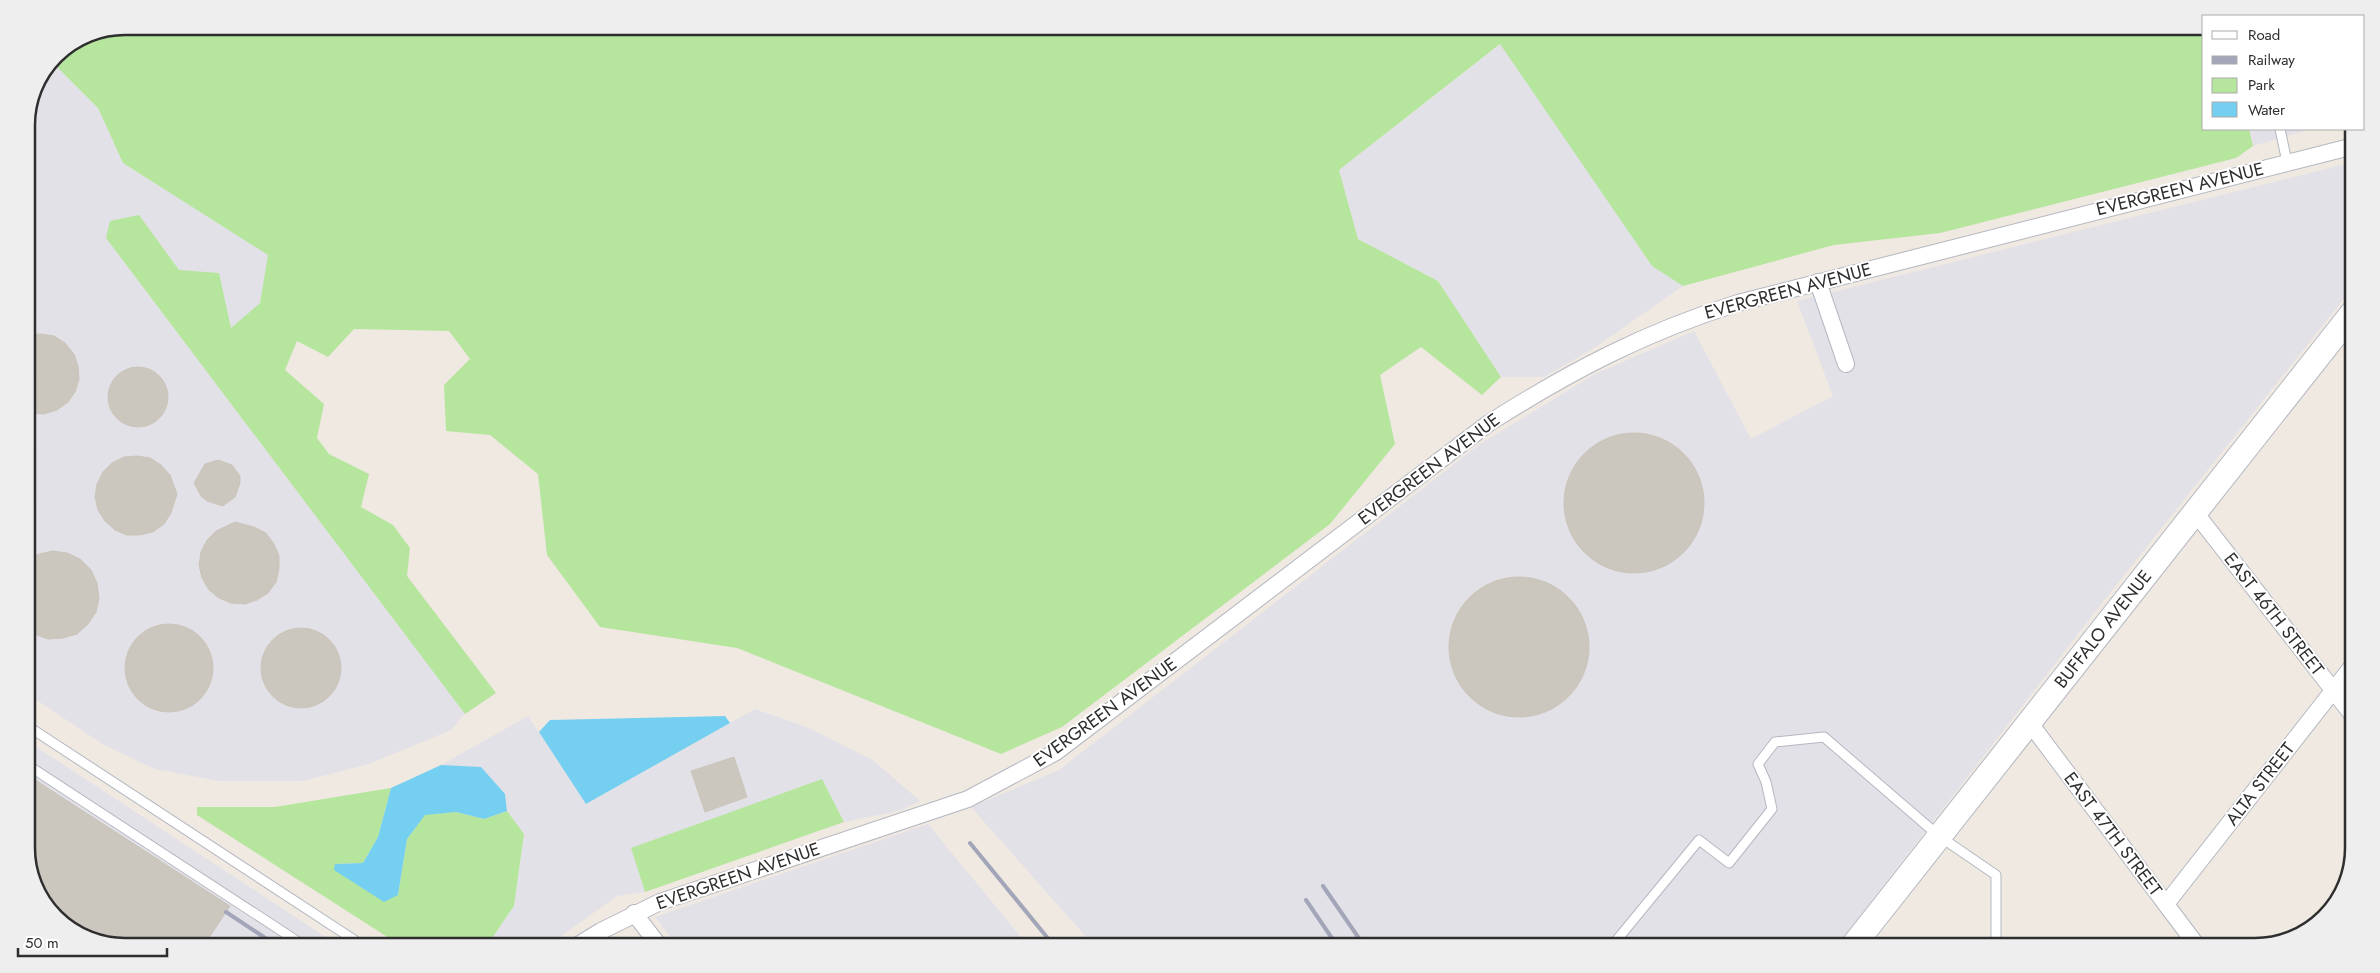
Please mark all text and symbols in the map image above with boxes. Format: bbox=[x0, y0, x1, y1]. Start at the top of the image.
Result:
legend bbox=[2202, 15, 2365, 130]
text: Road bbox=[2248, 24, 2280, 46]
text: Railway bbox=[2248, 49, 2295, 71]
text: Park bbox=[2248, 74, 2275, 96]
text: Water bbox=[2248, 99, 2286, 121]
street label: EVERGREEN AVENUE bbox=[2093, 156, 2267, 222]
street label: EVERGREEN AVENUE bbox=[1702, 256, 1874, 326]
street label: EVERGREEN AVENUE bbox=[1353, 407, 1505, 531]
street label: EAST 46TH STREET bbox=[2218, 547, 2331, 681]
street label: BUFFALO AVENUE bbox=[2048, 564, 2158, 694]
street label: EVERGREEN AVENUE bbox=[1028, 651, 1182, 773]
street label: ALTA STREET bbox=[2219, 736, 2301, 831]
street label: EAST 47TH STREET bbox=[2058, 767, 2169, 902]
street label: EVERGREEN AVENUE bbox=[652, 836, 824, 916]
scale bar bbox=[18, 926, 166, 958]
text: 50 m bbox=[25, 932, 59, 954]

